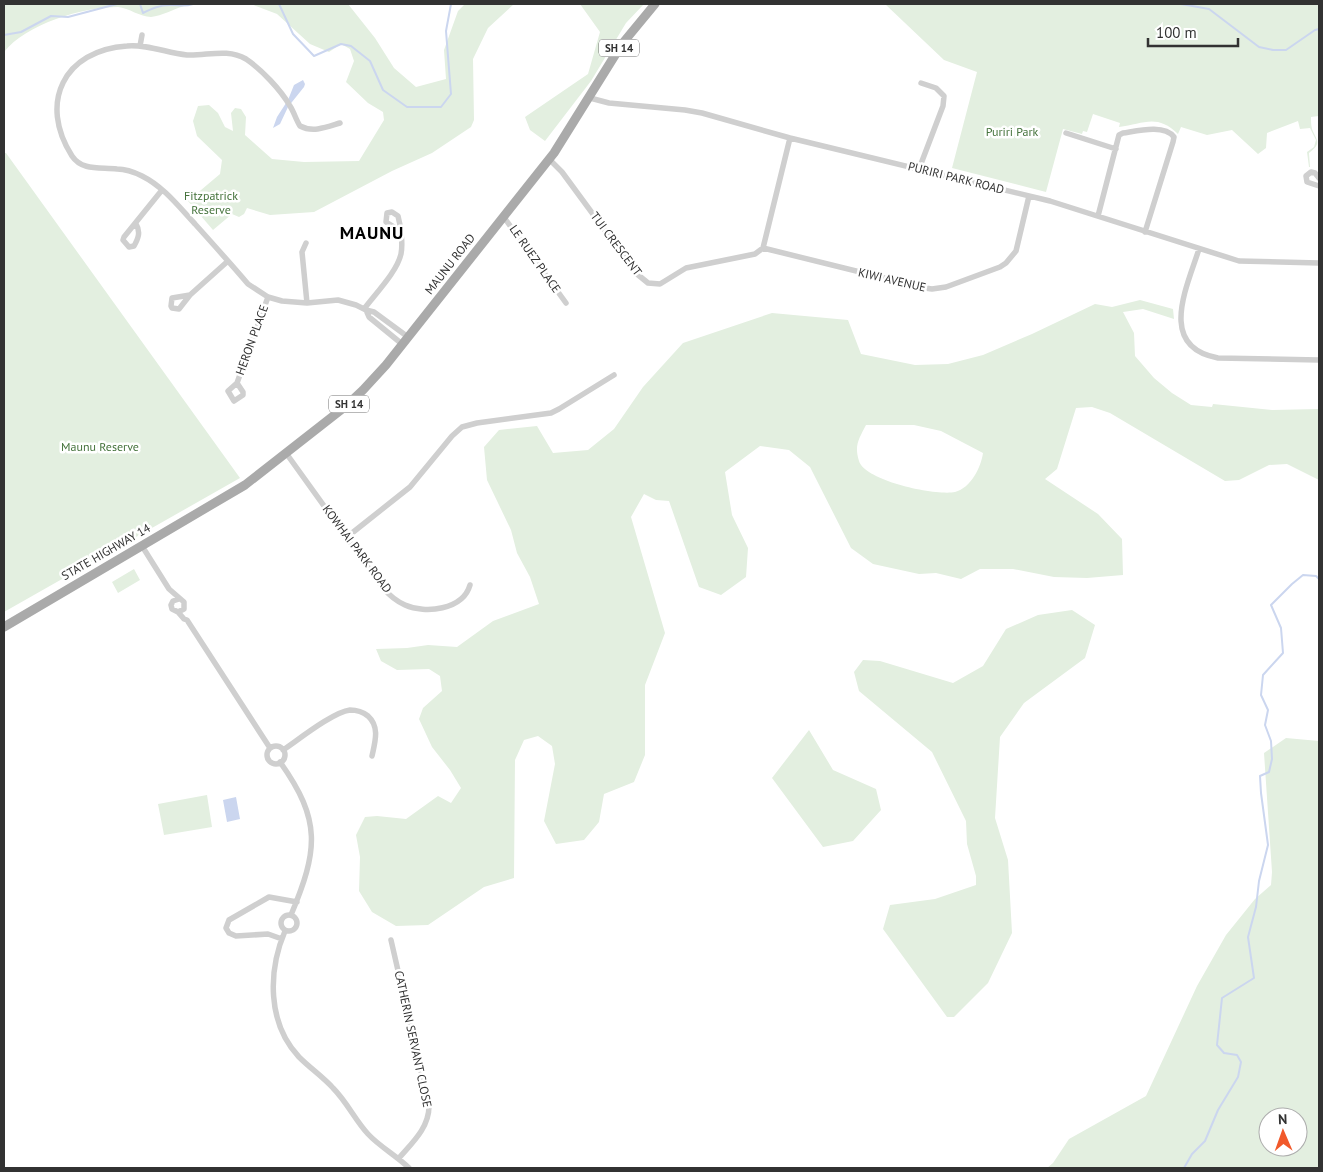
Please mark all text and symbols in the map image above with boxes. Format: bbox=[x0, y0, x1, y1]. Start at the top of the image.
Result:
scale bar bbox=[1148, 15, 1238, 47]
text: 100 m bbox=[1156, 23, 1197, 42]
road number: SH 14 bbox=[599, 40, 639, 56]
park label: Puriri Park bbox=[986, 124, 1039, 139]
street label: PURIRI PARK ROAD bbox=[906, 158, 1006, 197]
park label: Fitzpatrick Reserve bbox=[184, 188, 238, 217]
street label: TUI CRESCENT bbox=[588, 209, 645, 279]
district label: MAUNU bbox=[340, 221, 404, 244]
street label: LE RUEZ PLACE bbox=[506, 222, 564, 296]
street label: MAUNU ROAD bbox=[421, 230, 478, 297]
street label: KIWI AVENUE bbox=[857, 264, 927, 295]
street label: HERON PLACE bbox=[232, 303, 271, 377]
road number: SH 14 bbox=[329, 396, 369, 412]
park label: Maunu Reserve bbox=[61, 439, 139, 454]
street label: KOWHAI PARK ROAD bbox=[319, 502, 395, 596]
street label: STATE HIGHWAY 14 bbox=[59, 520, 153, 583]
street label: CATHERIN SERVANT CLOSE bbox=[392, 969, 435, 1109]
north arrow bbox=[1258, 1107, 1308, 1157]
text: N bbox=[1278, 1110, 1287, 1128]

